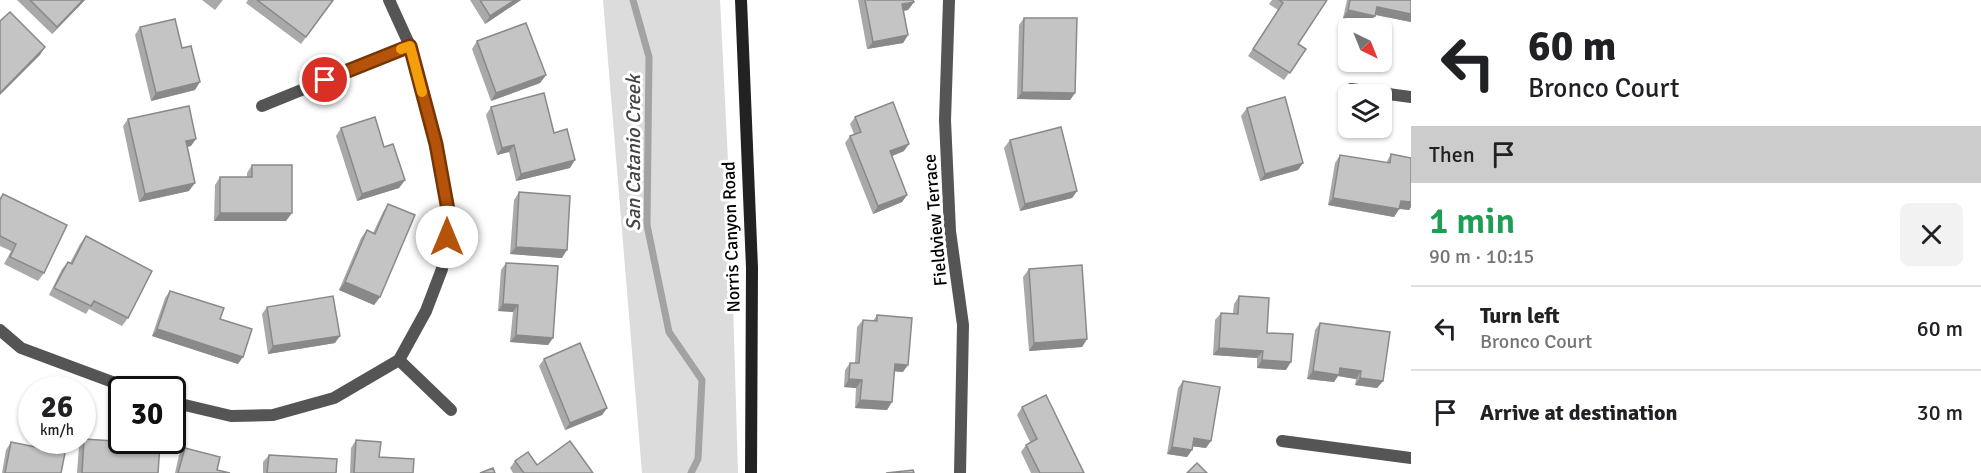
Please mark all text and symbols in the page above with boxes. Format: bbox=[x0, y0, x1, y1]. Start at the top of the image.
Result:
north arrow bbox=[1338, 18, 1392, 72]
map controls bbox=[1338, 18, 1392, 138]
text: 60 m bbox=[1528, 21, 1617, 72]
icon: left bbox=[1429, 24, 1507, 102]
pin bbox=[299, 54, 350, 105]
icon: arrive bbox=[308, 63, 341, 96]
text: Bronco Court bbox=[1528, 72, 1680, 105]
water label: San Catanio Creek bbox=[621, 73, 646, 231]
button: layers bbox=[1338, 84, 1392, 138]
icon: arrive bbox=[1487, 138, 1520, 171]
text: Then bbox=[1429, 141, 1475, 168]
street label: Fieldview Terrace bbox=[918, 153, 952, 287]
street label: Norris Canyon Road bbox=[717, 161, 745, 313]
text: 1 min bbox=[1429, 199, 1515, 244]
button: close bbox=[1900, 203, 1963, 266]
position arrow bbox=[415, 205, 479, 269]
text: 90 m · 10:15 bbox=[1429, 244, 1534, 269]
text: Turn left bbox=[1480, 302, 1560, 329]
icon: left bbox=[1429, 312, 1462, 345]
text: 60 m bbox=[1917, 315, 1963, 342]
text: Bronco Court bbox=[1480, 329, 1592, 354]
speed limit sign: 30 bbox=[108, 376, 186, 454]
text: 26 bbox=[41, 389, 73, 426]
icon: arrive bbox=[1429, 396, 1462, 429]
text: Arrive at destination bbox=[1480, 399, 1677, 426]
text: 30 m bbox=[1917, 399, 1963, 426]
text: km/h bbox=[40, 421, 74, 439]

